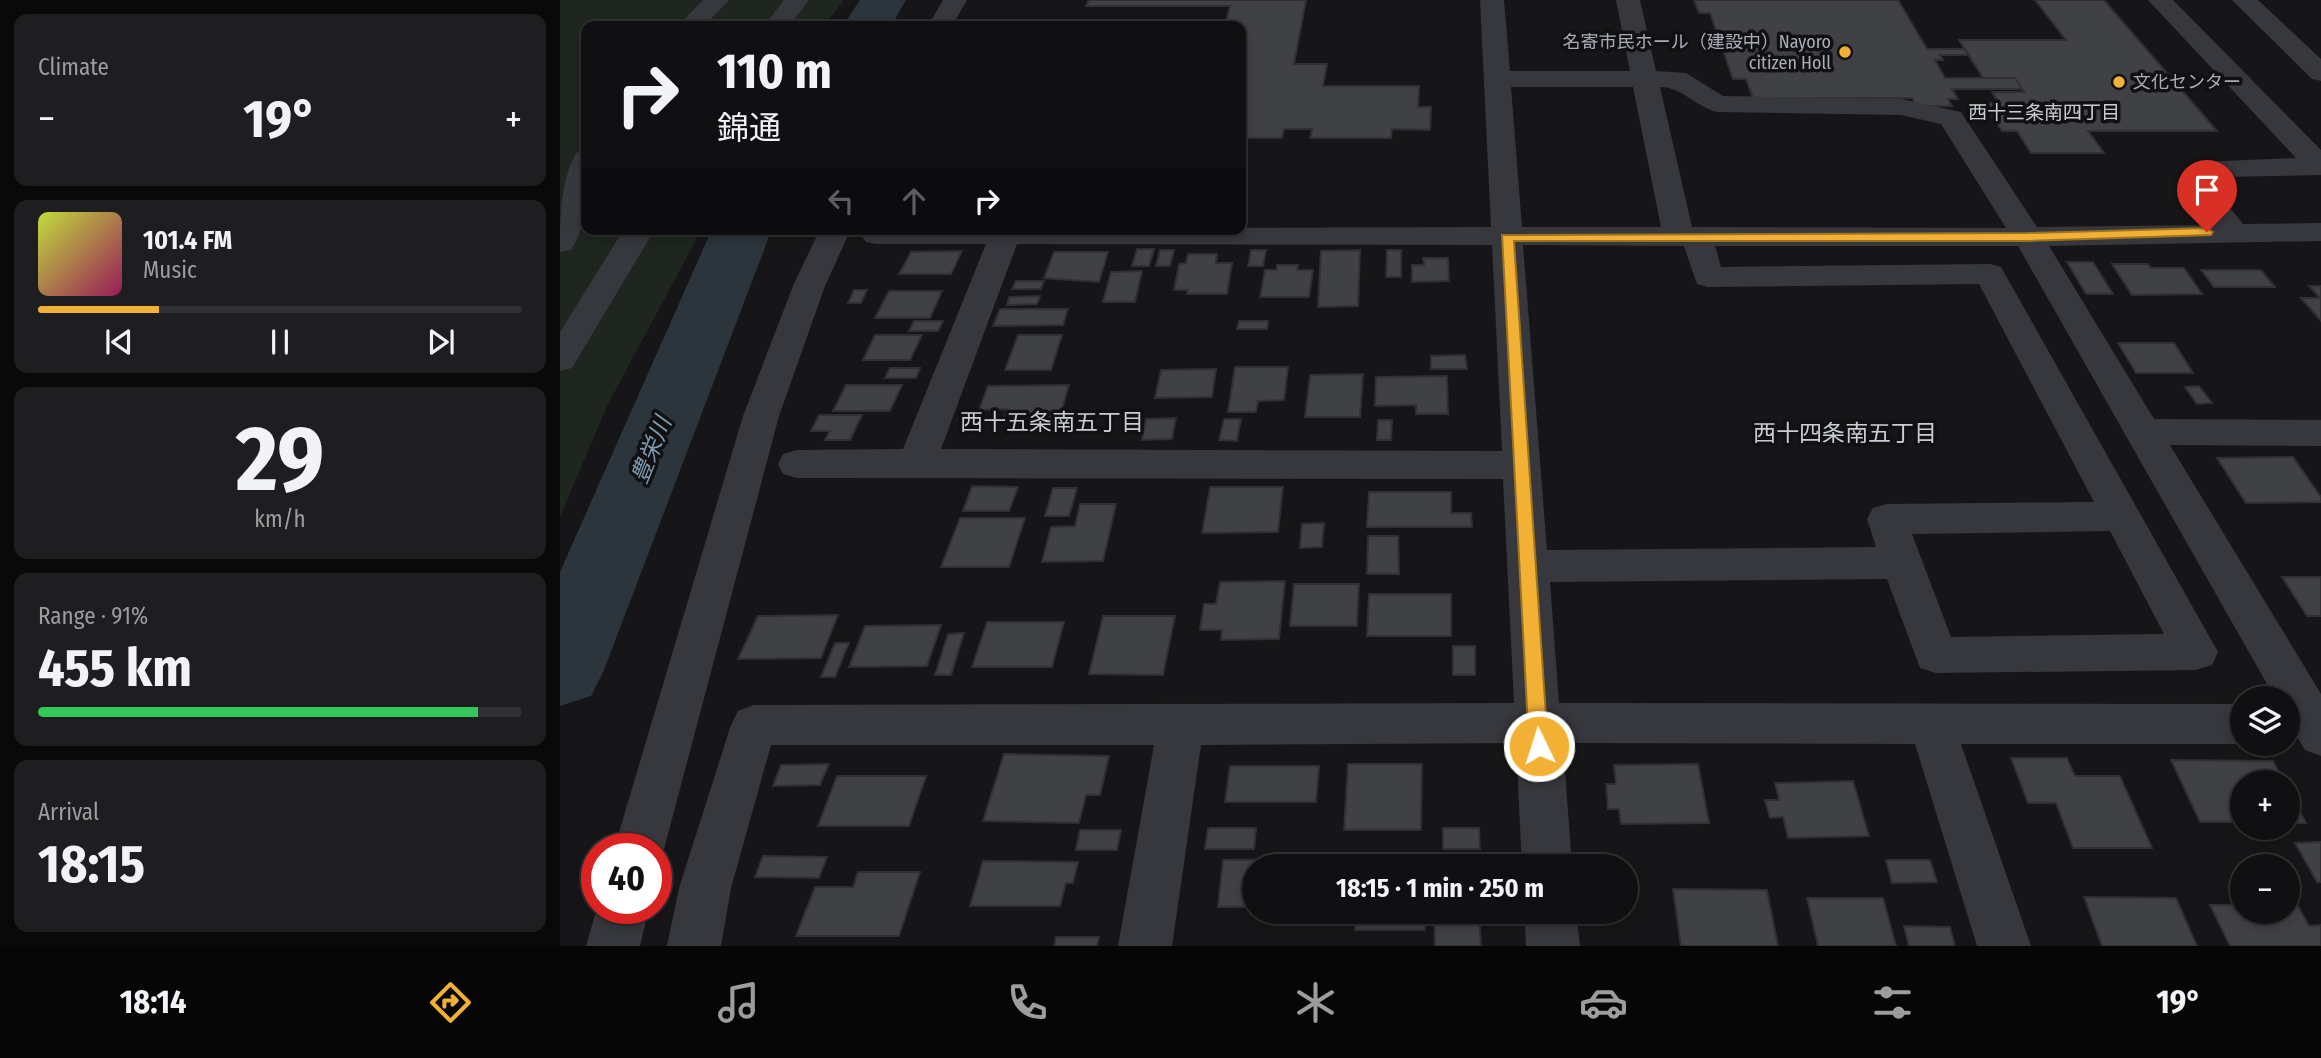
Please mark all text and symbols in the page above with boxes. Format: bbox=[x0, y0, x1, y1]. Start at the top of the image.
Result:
place label: 名寄市民ホール（建設中）Nayoro citizen Holl bbox=[1563, 31, 1831, 74]
text: 110 m bbox=[717, 42, 832, 101]
marker: 名寄市民ホール（建設中）Nayoro citizen Holl bbox=[1837, 44, 1853, 60]
icon: right bbox=[602, 49, 693, 140]
text: Climate bbox=[38, 53, 109, 81]
place label: 文化センター bbox=[2133, 71, 2241, 93]
marker: 文化センター bbox=[2111, 74, 2127, 90]
text: 19° bbox=[243, 88, 317, 151]
text: − bbox=[38, 96, 55, 142]
text: + bbox=[505, 96, 522, 142]
district label: 西十三条南四丁目 bbox=[1968, 101, 2120, 124]
text: 錦通 bbox=[717, 109, 781, 147]
pin bbox=[2177, 160, 2237, 232]
icon: arrive bbox=[2188, 171, 2226, 209]
icon: left bbox=[822, 182, 860, 220]
icon: ahead bbox=[895, 182, 933, 220]
icon: right bbox=[968, 182, 1006, 220]
text: 101.4 FM bbox=[143, 225, 232, 256]
text: Music bbox=[143, 256, 197, 284]
icon: previous bbox=[100, 323, 138, 361]
icon: pause bbox=[261, 323, 299, 361]
icon: next bbox=[422, 323, 460, 361]
text: 29 bbox=[236, 405, 324, 514]
district label: 西十五条南五丁目 bbox=[960, 408, 1144, 436]
water label: 豊栄川 bbox=[625, 410, 678, 487]
district label: 西十四条南五丁目 bbox=[1753, 419, 1937, 447]
text: km/h bbox=[254, 505, 306, 533]
text: Range · 91% bbox=[38, 602, 148, 630]
text: 455 km bbox=[38, 637, 192, 700]
map controls bbox=[2230, 686, 2300, 924]
button: layers bbox=[2230, 686, 2300, 756]
position arrow bbox=[1502, 709, 1576, 783]
button: + bbox=[2230, 770, 2300, 840]
text: Arrival bbox=[38, 798, 99, 826]
text: 18:15 bbox=[38, 833, 145, 896]
speed limit sign: 40 bbox=[581, 833, 672, 924]
button: − bbox=[2230, 854, 2300, 924]
text: 18:15 · 1 min · 250 m bbox=[1336, 873, 1544, 904]
icon: directions bbox=[426, 978, 475, 1027]
icon: music bbox=[714, 978, 763, 1027]
icon: phone bbox=[1003, 978, 1052, 1027]
icon: climate bbox=[1291, 978, 1340, 1027]
icon: car bbox=[1579, 978, 1628, 1027]
icon: filters bbox=[1868, 978, 1917, 1027]
text: 18:14 bbox=[120, 983, 186, 1021]
text: 19° bbox=[2156, 983, 2201, 1021]

